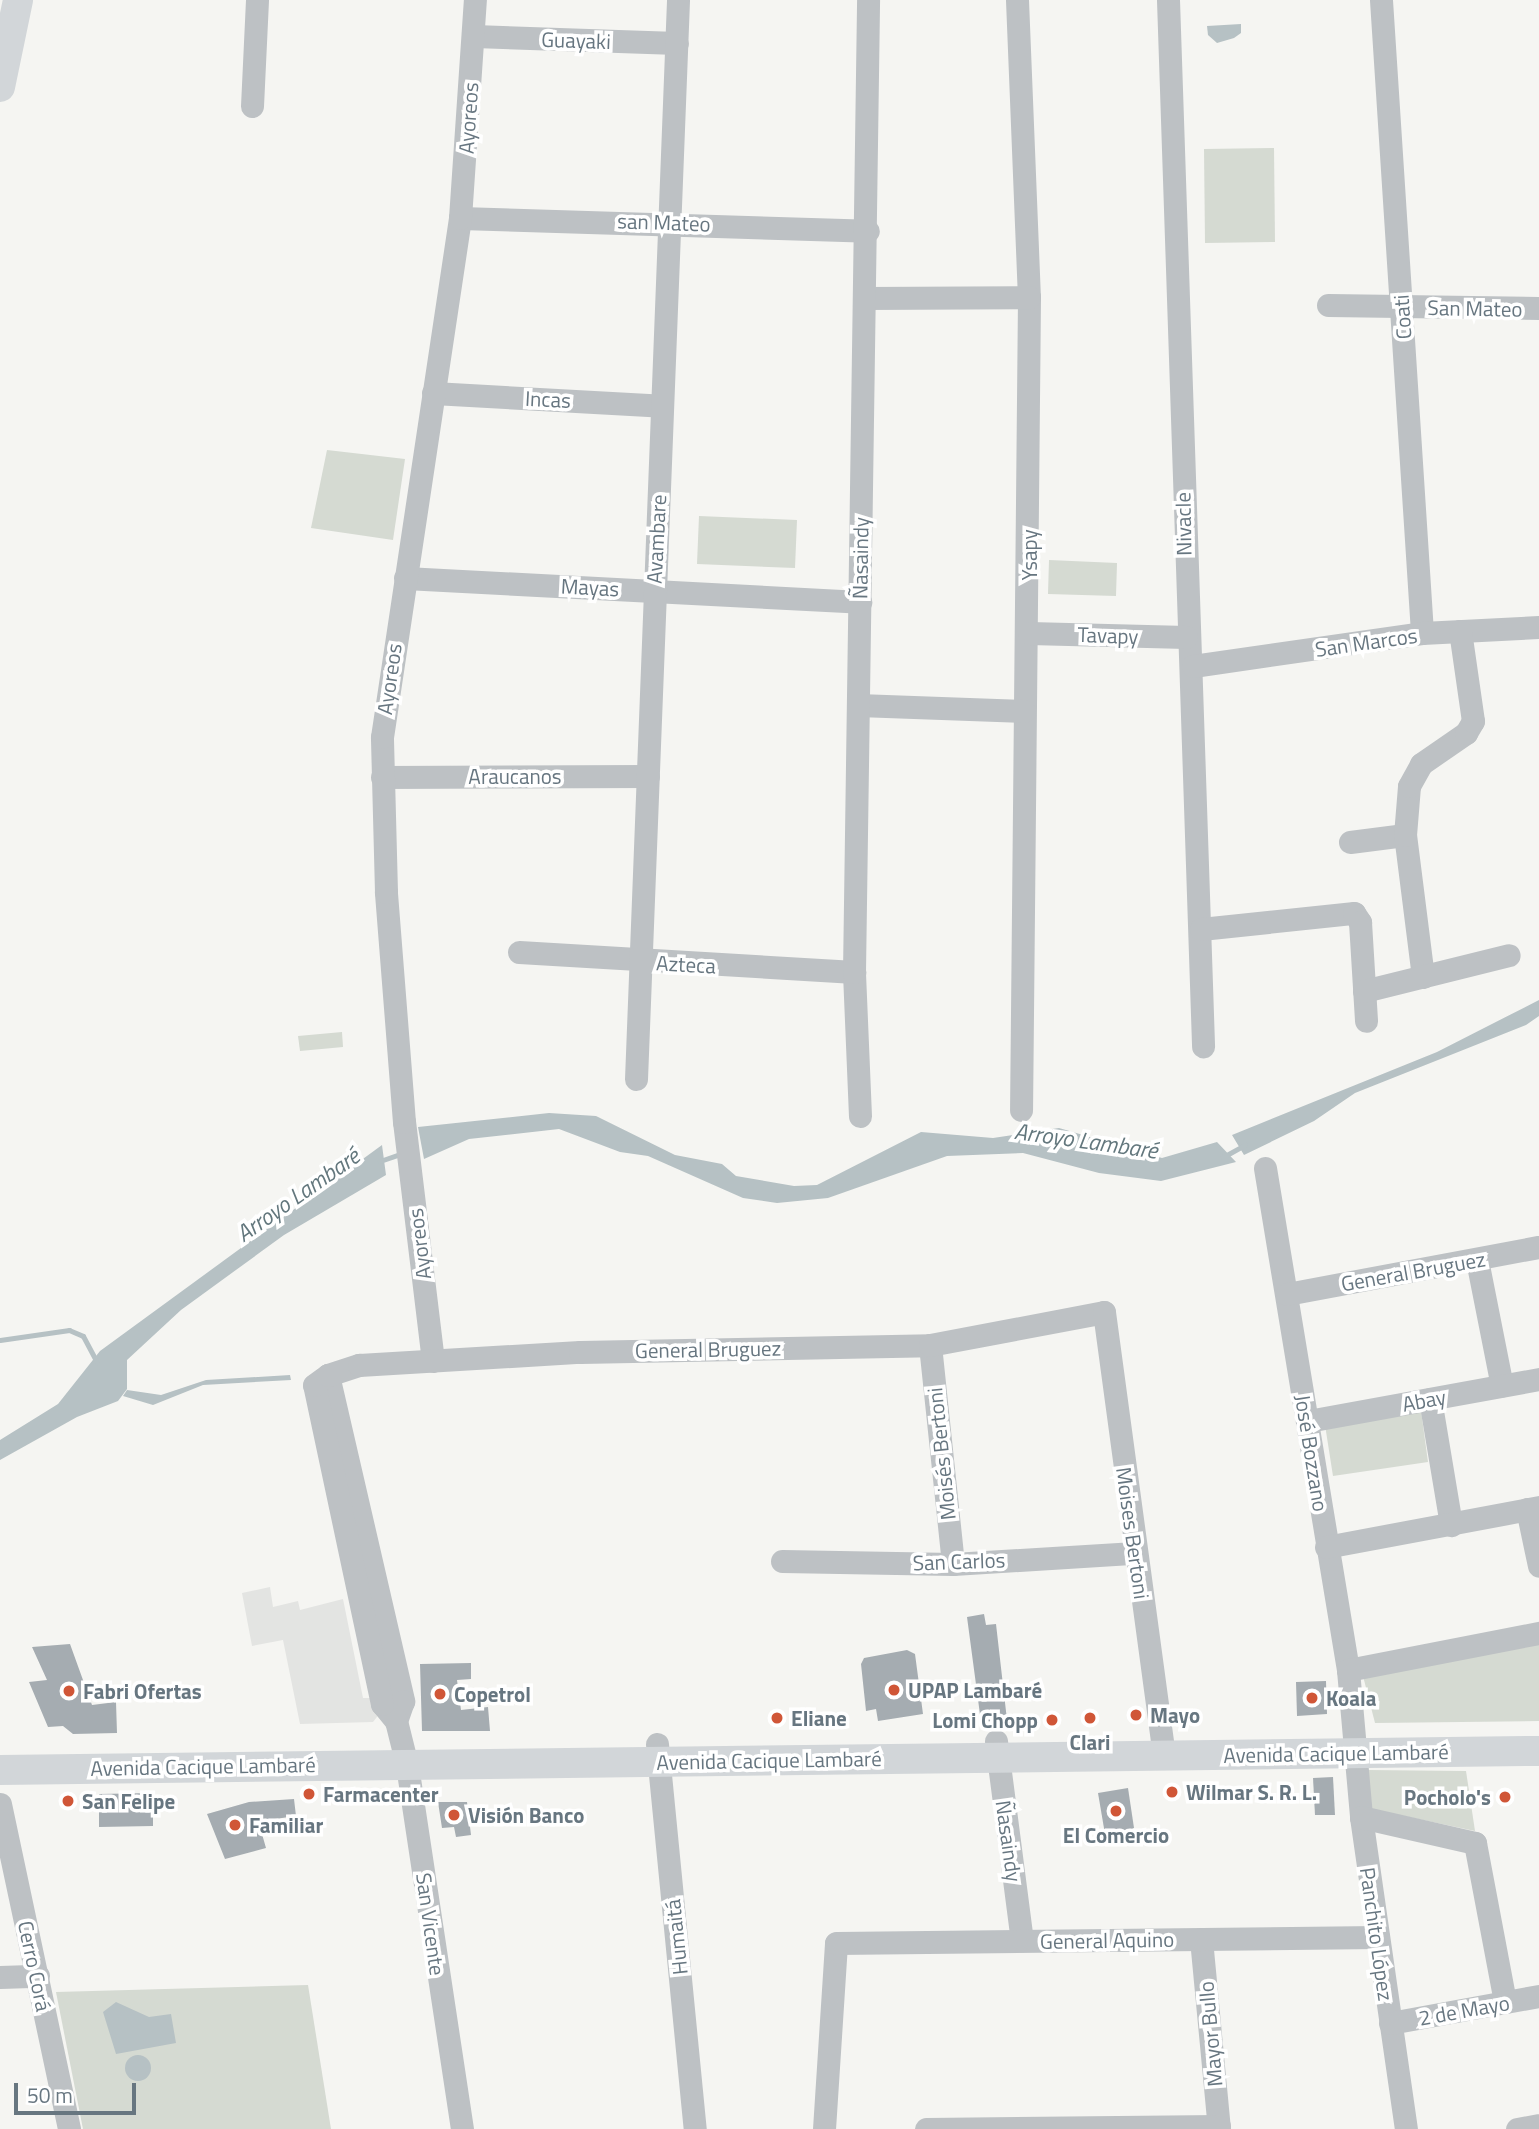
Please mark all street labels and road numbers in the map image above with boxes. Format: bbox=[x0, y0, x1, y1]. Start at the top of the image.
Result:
street label: Guayaki bbox=[541, 26, 611, 54]
street label: Ayoreos bbox=[453, 81, 483, 155]
street label: san Mateo bbox=[617, 208, 711, 236]
street label: Coati bbox=[1388, 294, 1416, 340]
street label: San Mateo bbox=[1427, 295, 1523, 321]
street label: Incas bbox=[524, 385, 572, 413]
street label: Nivacle bbox=[1170, 492, 1196, 556]
street label: Avambare bbox=[641, 494, 671, 584]
street label: Ñasaindy bbox=[847, 517, 873, 599]
street label: Ysapy bbox=[1016, 529, 1042, 581]
street label: Mayas bbox=[560, 573, 620, 601]
street label: Tavapy bbox=[1077, 621, 1139, 649]
street label: San Marcos bbox=[1313, 622, 1419, 662]
street label: Ayoreos bbox=[372, 642, 406, 716]
street label: Araucanos bbox=[468, 763, 562, 789]
street label: Azteca bbox=[656, 950, 716, 978]
street label: Ayoreos bbox=[402, 1207, 436, 1281]
street label: General Bruguez bbox=[1339, 1246, 1487, 1296]
street label: General Bruguez bbox=[635, 1335, 781, 1363]
street label: Abay bbox=[1400, 1384, 1448, 1416]
street label: Moisés Bertoni bbox=[922, 1386, 960, 1522]
street label: José Bozzano bbox=[1290, 1393, 1334, 1513]
street label: Moises Bertoni bbox=[1111, 1465, 1155, 1601]
street label: San Carlos bbox=[912, 1547, 1006, 1575]
street label: Avenida Cacique Lambaré bbox=[1223, 1738, 1449, 1768]
street label: Avenida Cacique Lambaré bbox=[656, 1745, 882, 1775]
street label: Avenida Cacique Lambaré bbox=[90, 1751, 316, 1781]
street label: Ñasaindy bbox=[991, 1799, 1027, 1883]
street label: Panchito López bbox=[1355, 1866, 1399, 2002]
street label: San Vicente bbox=[411, 1871, 451, 1977]
street label: Humaitá bbox=[660, 1898, 692, 1976]
street label: Cerro Corá bbox=[13, 1918, 57, 2014]
street label: General Aquino bbox=[1040, 1926, 1174, 1954]
street label: Mayor Bullo bbox=[1193, 1980, 1227, 2088]
street label: 2 de Mayo bbox=[1417, 1990, 1511, 2030]

